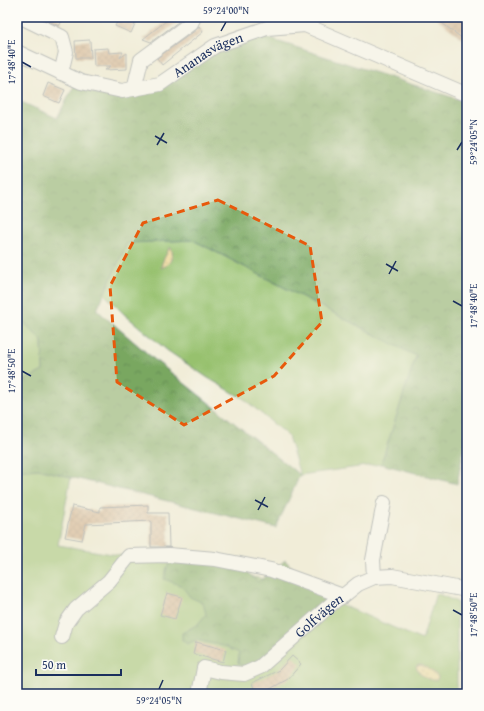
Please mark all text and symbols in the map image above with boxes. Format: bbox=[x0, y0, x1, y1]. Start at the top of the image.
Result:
text: 59°24'00"N bbox=[203, 3, 249, 18]
street label: Ananasvägen bbox=[169, 27, 246, 82]
text: 17°48'40"E bbox=[4, 40, 19, 84]
text: 59°24'05"N bbox=[466, 119, 481, 165]
text: 17°48'40"E bbox=[466, 284, 481, 328]
text: 17°48'50"E bbox=[4, 349, 19, 393]
street label: Golfvägen bbox=[290, 588, 347, 642]
text: 17°48'50"E bbox=[466, 593, 481, 637]
scale bar bbox=[36, 651, 121, 677]
text: 50 m bbox=[42, 656, 66, 673]
text: 59°24'05"N bbox=[136, 693, 182, 708]

